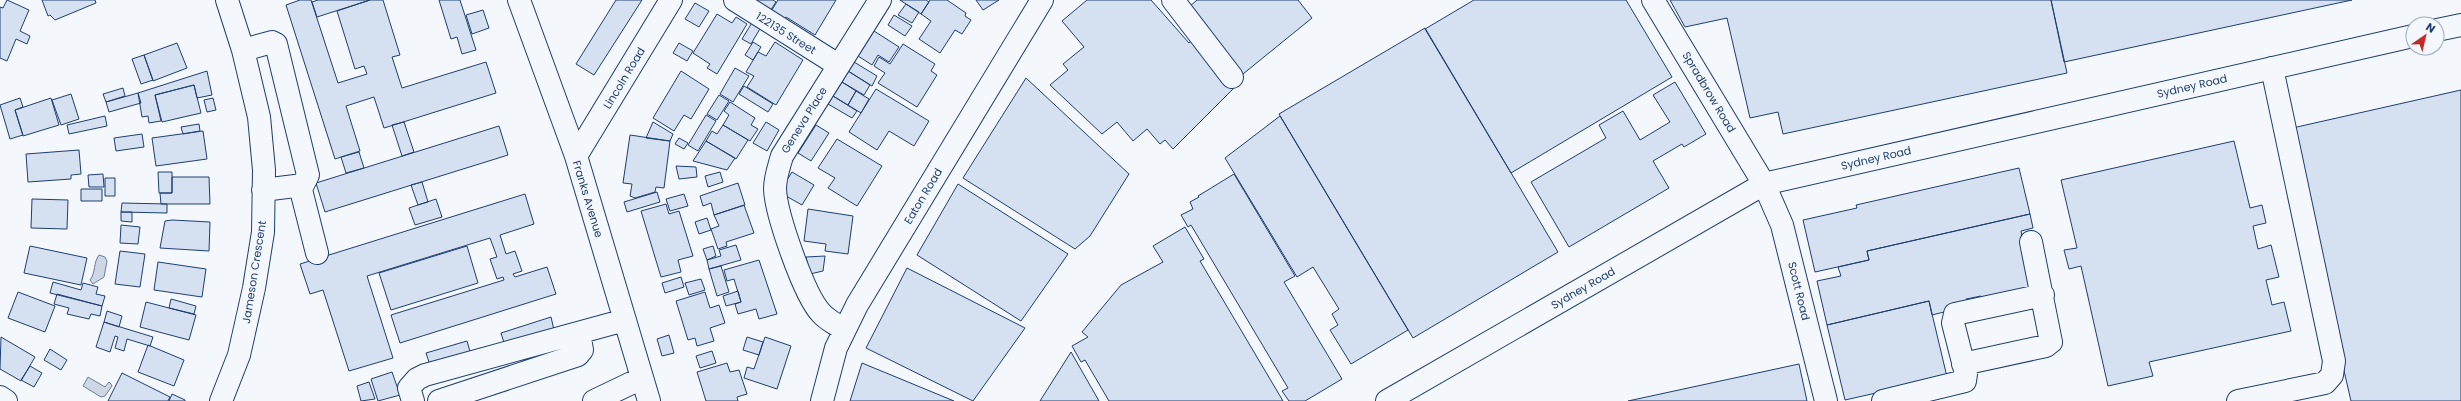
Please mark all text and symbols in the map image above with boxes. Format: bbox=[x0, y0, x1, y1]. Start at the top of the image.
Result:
street label: 122135 Street bbox=[753, 8, 819, 58]
north arrow bbox=[2405, 16, 2445, 56]
text: N bbox=[2423, 19, 2438, 37]
street label: Lincoln Road bbox=[599, 44, 649, 112]
street label: Spradbrow Road bbox=[1678, 48, 1740, 136]
street label: Sydney Road bbox=[2155, 70, 2229, 102]
street label: Geneva Place bbox=[777, 83, 831, 156]
street label: Sydney Road bbox=[1839, 142, 1913, 174]
street label: Franks Avenue bbox=[569, 159, 607, 240]
street label: Eaton Road bbox=[900, 165, 946, 227]
street label: Jameson Crescent bbox=[238, 219, 270, 325]
street label: Scott Road bbox=[1784, 260, 1814, 322]
street label: Sydney Road bbox=[1548, 263, 1618, 313]

